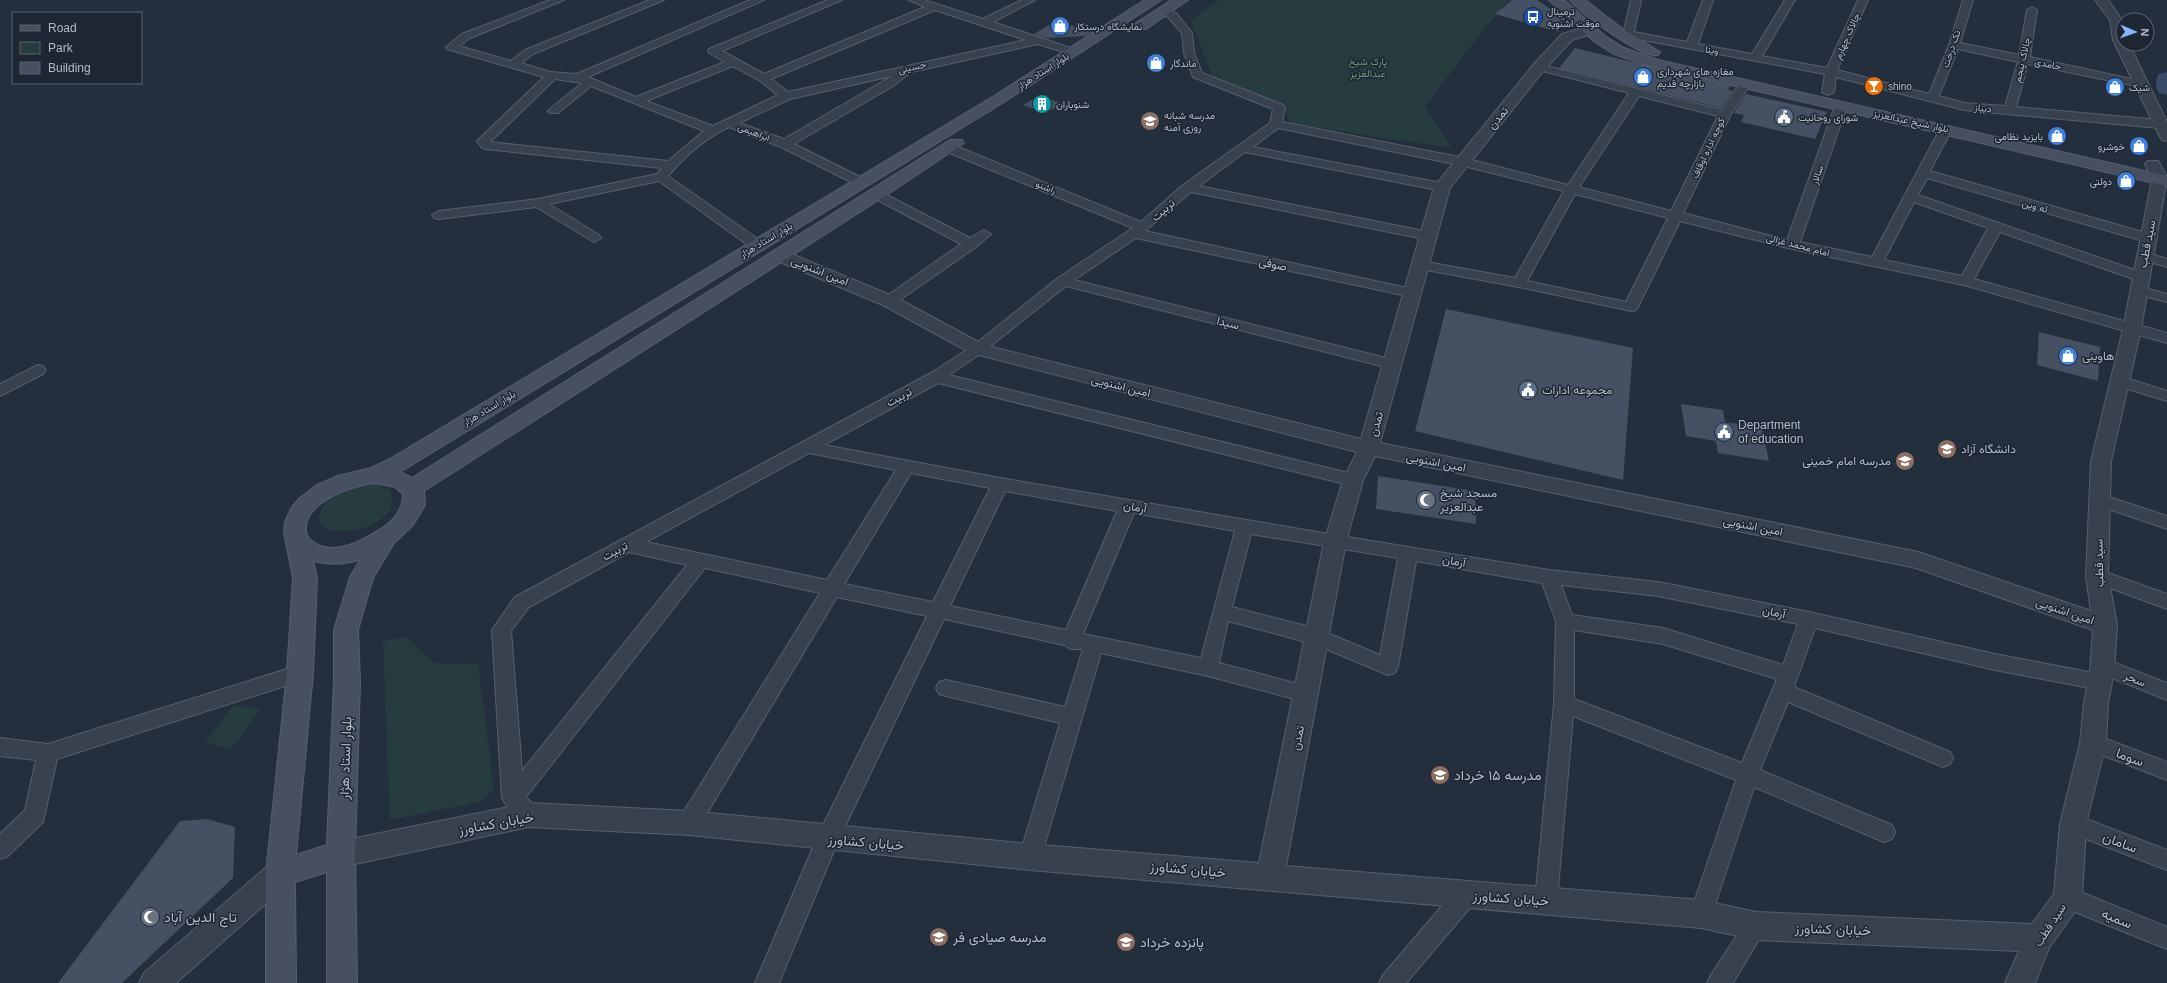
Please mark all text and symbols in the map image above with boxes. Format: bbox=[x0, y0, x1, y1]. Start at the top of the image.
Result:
bus stop icon: ترمینال موقت اشنویه bbox=[1522, 6, 1544, 28]
place label: ترمینال موقت اشنویه bbox=[1547, 6, 1600, 30]
street label: چالاک چهارم bbox=[1832, 11, 1864, 62]
legend bbox=[12, 12, 142, 84]
north arrow bbox=[2115, 12, 2155, 52]
shop icon: نمایشگاه درستکار bbox=[1049, 15, 1071, 37]
text: Road bbox=[48, 21, 77, 35]
place label: نمایشگاه درستکار bbox=[1073, 21, 1142, 33]
text: N bbox=[2139, 28, 2151, 37]
street label: تک درخت bbox=[1939, 29, 1963, 70]
street label: چالاک پنجم bbox=[2011, 36, 2035, 84]
text: Park bbox=[48, 41, 74, 55]
street label: وینا bbox=[1704, 44, 1720, 57]
street label: بلوار استاد هژار bbox=[1014, 50, 1072, 93]
shop icon: ماندگار bbox=[1145, 52, 1167, 74]
park label: پارک شیخ عبدالعزیز bbox=[1349, 56, 1387, 80]
street label: حامدی bbox=[2033, 56, 2063, 73]
place label: ماندگار bbox=[1169, 58, 1196, 70]
street label: حسینی bbox=[897, 59, 928, 76]
text: Building bbox=[48, 61, 91, 75]
shop icon: مغازه های شهرداری بازارچه قدیم bbox=[1632, 66, 1654, 88]
place label: مغازه های شهرداری بازارچه قدیم bbox=[1657, 66, 1734, 91]
bar icon: shino bbox=[1863, 75, 1885, 97]
shop icon: شیک bbox=[2104, 76, 2126, 98]
place label: shino bbox=[1888, 81, 1912, 92]
place label: شیک bbox=[2129, 82, 2150, 94]
building icon: شنوباران bbox=[1031, 93, 1053, 115]
place label: شنوباران bbox=[1056, 99, 1089, 111]
street label: دیباز bbox=[1973, 102, 1992, 115]
street label: تمدن bbox=[1485, 104, 1512, 132]
public building icon: شورای روحانیت bbox=[1773, 106, 1795, 128]
street label: بلوار شیخ عبدالعزیز bbox=[1871, 107, 1950, 135]
school or university icon: مدرسه شبانه روزی آمنه bbox=[1139, 110, 1161, 132]
place label: مدرسه شبانه روزی آمنه bbox=[1164, 110, 1215, 134]
place label: شورای روحانیت bbox=[1798, 112, 1858, 124]
street label: کوچه اداره اوقاف bbox=[1689, 115, 1729, 181]
street label: ابراهیمی bbox=[736, 121, 772, 144]
shop icon: بایزید نظامی bbox=[2046, 125, 2068, 147]
place label: بایزید نظامی bbox=[1995, 131, 2043, 143]
shop icon: خوشرو bbox=[2128, 135, 2150, 157]
place label: خوشرو bbox=[2098, 141, 2125, 153]
street label: سالار bbox=[1808, 164, 1826, 187]
shop icon: دولتی bbox=[2115, 170, 2137, 192]
place label: دولتی bbox=[2090, 176, 2112, 188]
street label: راشنو bbox=[1034, 178, 1058, 197]
street label: تربیت bbox=[1148, 196, 1179, 225]
street label: ئه وین bbox=[2021, 197, 2049, 216]
street label: سید قطب bbox=[2136, 219, 2158, 269]
street label: بلوار استاد هژار bbox=[737, 220, 795, 261]
street label: امام محمد غزالی bbox=[1765, 232, 1831, 259]
street label: امین اشنویی bbox=[789, 253, 851, 290]
street label: صوفی bbox=[1257, 254, 1289, 275]
street label: سیدا bbox=[1215, 313, 1241, 333]
shop icon: هاوینی bbox=[2057, 345, 2079, 367]
place label: هاوینی bbox=[2082, 349, 2114, 364]
street label: امین اشنویی bbox=[1090, 372, 1152, 401]
public building icon: مجموعه ادارات bbox=[1517, 379, 1539, 401]
place label: مجموعه ادارات bbox=[1542, 383, 1612, 398]
street label: تربیت bbox=[884, 384, 915, 411]
street label: بلوار استاد هژار bbox=[460, 388, 518, 429]
street label: تمدن bbox=[1366, 410, 1386, 438]
place label: Department of education bbox=[1738, 418, 1803, 446]
public building icon: Department of education bbox=[1713, 421, 1735, 443]
school or university icon: دانشگاه آزاد bbox=[1936, 438, 1958, 460]
place label: دانشگاه آزاد bbox=[1961, 442, 2016, 457]
street label: امین اشنویی bbox=[1405, 449, 1467, 476]
school or university icon: مدرسه امام خمینی bbox=[1894, 450, 1916, 472]
place label: مدرسه امام خمینی bbox=[1802, 454, 1891, 469]
place label: مسجد شیخ عبدالعزیر bbox=[1439, 486, 1497, 515]
mosque icon: مسجد شیخ عبدالعزیر bbox=[1415, 489, 1437, 511]
street label: آرمان bbox=[1122, 498, 1149, 517]
street label: امین اشنویی bbox=[1722, 513, 1784, 540]
street label: تربیت bbox=[600, 538, 631, 565]
street label: سید قطب bbox=[2092, 539, 2106, 587]
street label: آرمان bbox=[1441, 552, 1468, 571]
street label: امین اشنویی bbox=[2034, 594, 2096, 628]
street label: آرمان bbox=[1761, 603, 1788, 622]
street label: سحر bbox=[2121, 668, 2148, 691]
street label: بلوار استاد هژار bbox=[336, 716, 355, 801]
street label: تمدن bbox=[1289, 724, 1307, 752]
street label: سوما bbox=[2114, 744, 2146, 770]
school or university icon: مدرسه ۱۵ خرداد bbox=[1429, 764, 1451, 786]
place label: مدرسه ۱۵ خرداد bbox=[1454, 767, 1541, 784]
street label: خیابان کشاورز bbox=[456, 808, 535, 839]
street label: سامان bbox=[2100, 828, 2139, 857]
street label: خیابان کشاورز bbox=[826, 831, 905, 854]
street label: خیابان کشاورز bbox=[1148, 858, 1227, 881]
street label: خیابان کشاورز bbox=[1471, 887, 1550, 910]
street label: سید قطب bbox=[2031, 901, 2069, 949]
street label: سمیه bbox=[2099, 905, 2135, 931]
mosque icon: تاج الدین آباد bbox=[139, 906, 161, 928]
place label: تاج الدین آباد bbox=[164, 909, 237, 928]
street label: خیابان کشاورز bbox=[1793, 920, 1872, 939]
school or university icon: مدرسه صیادی فر bbox=[928, 926, 950, 948]
place label: مدرسه صیادی فر bbox=[952, 929, 1047, 946]
school or university icon: پانزده خرداد bbox=[1115, 931, 1137, 953]
place label: پانزده خرداد bbox=[1140, 934, 1204, 952]

